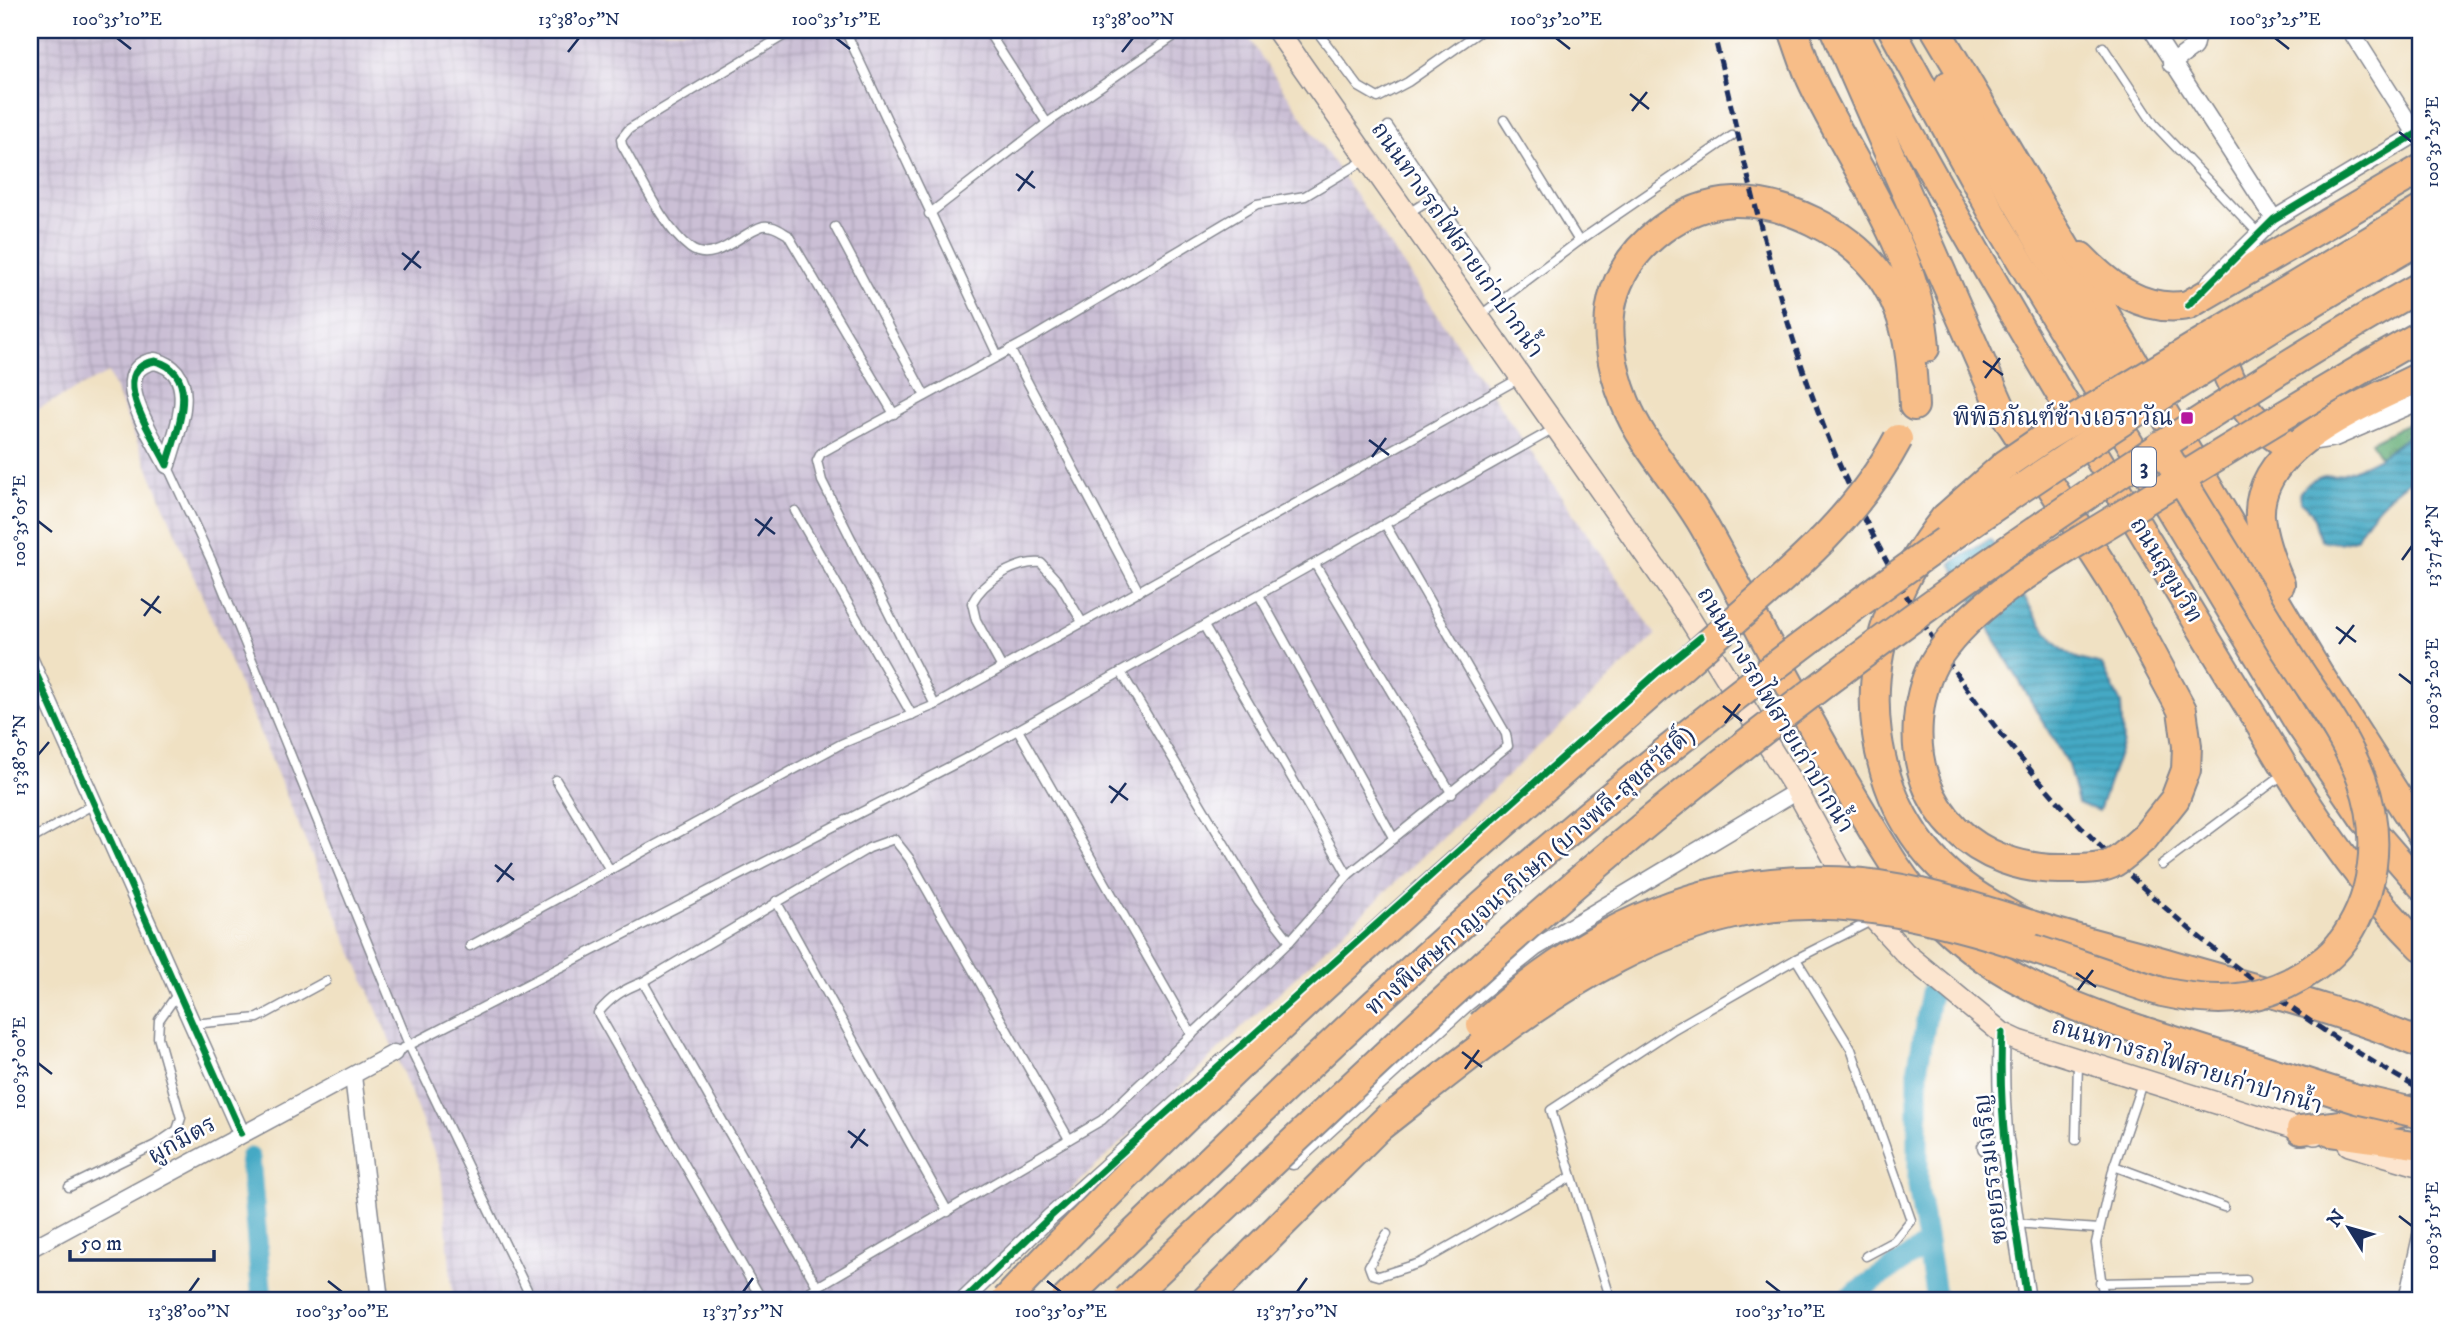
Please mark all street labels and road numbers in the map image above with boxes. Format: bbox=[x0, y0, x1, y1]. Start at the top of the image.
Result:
street label: ถนนทางรถไฟสายเก่าปากน้ำ bbox=[1364, 114, 1553, 364]
road number: 3 bbox=[2132, 447, 2156, 486]
street label: ถนนสุขุมวิท bbox=[2123, 512, 2209, 628]
street label: ถนนทางรถไฟสายเก่าปากน้ำ bbox=[1690, 579, 1864, 838]
street label: ทางพิเศษกาญจนาภิเษก (บางพลี-สุขสวัสดิ์) bbox=[1357, 717, 1701, 1022]
street label: ถนนทางรถไฟสายเก่าปากน้ำ bbox=[2048, 1007, 2327, 1122]
street label: ซอยธรรมเจริญ bbox=[1967, 1092, 2015, 1246]
street label: ผูกมิตร bbox=[143, 1109, 221, 1171]

